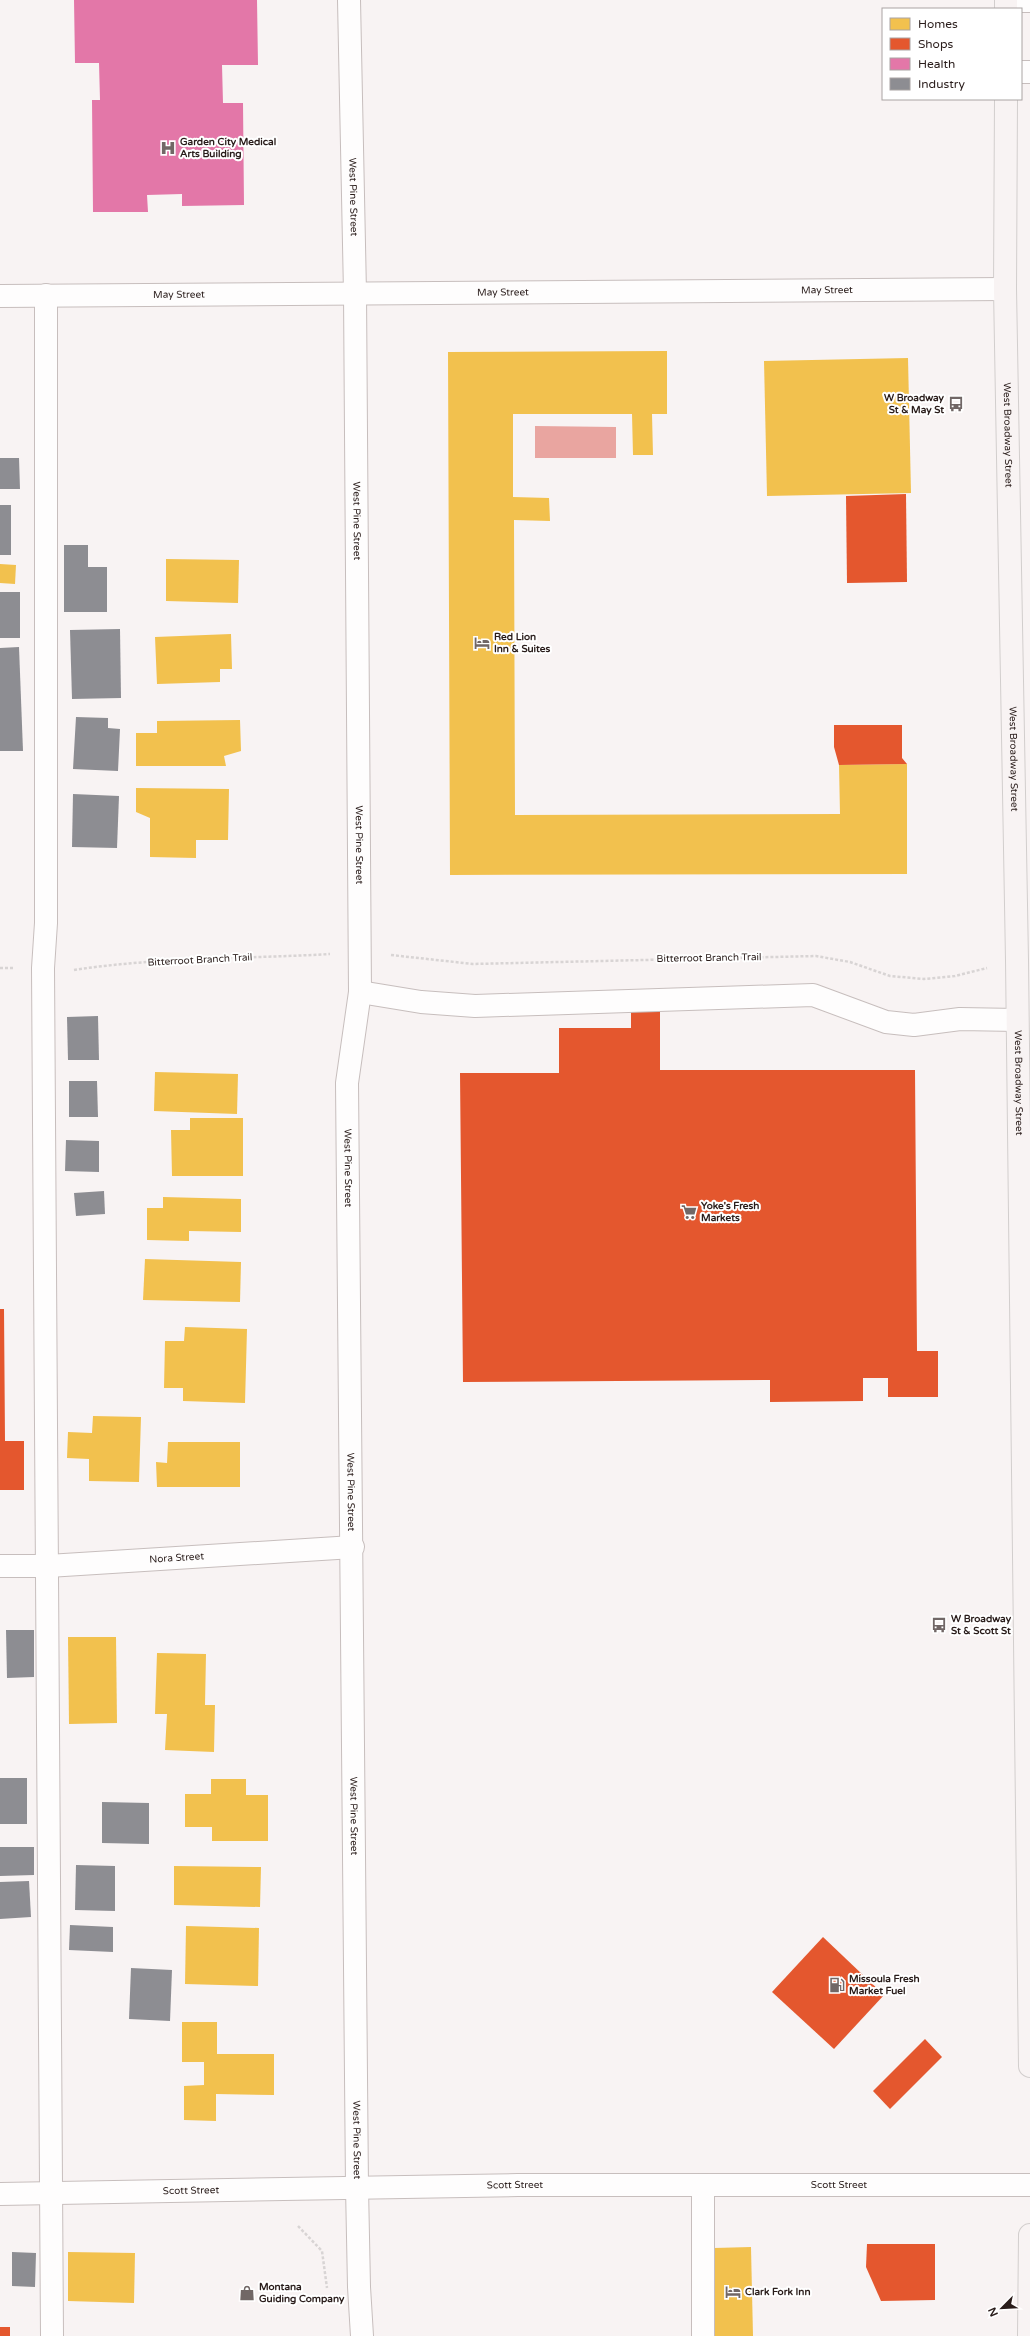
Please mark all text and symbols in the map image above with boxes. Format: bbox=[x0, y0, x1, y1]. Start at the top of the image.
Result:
legend bbox=[882, 8, 1022, 100]
text: Homes bbox=[918, 17, 958, 31]
text: Shops bbox=[918, 37, 953, 51]
text: Health bbox=[918, 57, 955, 71]
text: Industry bbox=[918, 77, 965, 91]
place label: Garden City Medical Arts Building bbox=[180, 136, 276, 160]
hospital icon: Garden City Medical Arts Building bbox=[159, 139, 177, 157]
street label: West Pine Street bbox=[346, 157, 360, 237]
street label: May Street bbox=[801, 284, 853, 296]
street label: May Street bbox=[477, 286, 529, 299]
street label: May Street bbox=[153, 289, 205, 301]
street label: West Broadway Street bbox=[1001, 382, 1015, 488]
place label: W Broadway St & May St bbox=[884, 392, 945, 416]
bus stop icon: W Broadway St & May St bbox=[947, 395, 965, 413]
street label: West Pine Street bbox=[350, 482, 363, 560]
place label: Red Lion Inn & Suites bbox=[494, 631, 551, 655]
hotel icon: Red Lion Inn & Suites bbox=[473, 634, 491, 652]
street label: West Broadway Street bbox=[1006, 706, 1020, 812]
street label: West Pine Street bbox=[353, 806, 365, 884]
street label: Bitterroot Branch Trail bbox=[147, 951, 253, 969]
street label: Bitterroot Branch Trail bbox=[656, 951, 762, 965]
street label: West Broadway Street bbox=[1012, 1030, 1025, 1136]
street label: West Pine Street bbox=[341, 1129, 354, 1208]
place label: Yoke's Fresh Markets bbox=[701, 1200, 759, 1224]
supermarket icon: Yoke's Fresh Markets bbox=[680, 1203, 698, 1221]
street label: West Pine Street bbox=[344, 1453, 357, 1532]
street label: Nora Street bbox=[149, 1550, 205, 1566]
place label: W Broadway St & Scott St bbox=[951, 1613, 1012, 1637]
bus stop icon: W Broadway St & Scott St bbox=[930, 1616, 948, 1634]
street label: West Pine Street bbox=[347, 1777, 360, 1856]
place label: Missoula Fresh Market Fuel bbox=[849, 1973, 920, 1997]
fuel station icon: Missoula Fresh Market Fuel bbox=[828, 1976, 846, 1994]
street label: West Pine Street bbox=[350, 2101, 363, 2180]
street label: Scott Street bbox=[487, 2179, 543, 2192]
street label: Scott Street bbox=[811, 2179, 867, 2191]
street label: Scott Street bbox=[163, 2184, 219, 2197]
place label: Montana Guiding Company bbox=[259, 2281, 345, 2305]
hotel icon: Clark Fork Inn bbox=[724, 2283, 742, 2301]
shop icon: Montana Guiding Company bbox=[238, 2284, 256, 2302]
place label: Clark Fork Inn bbox=[745, 2286, 811, 2298]
north arrow bbox=[982, 2288, 1022, 2328]
text: N bbox=[986, 2305, 1001, 2319]

